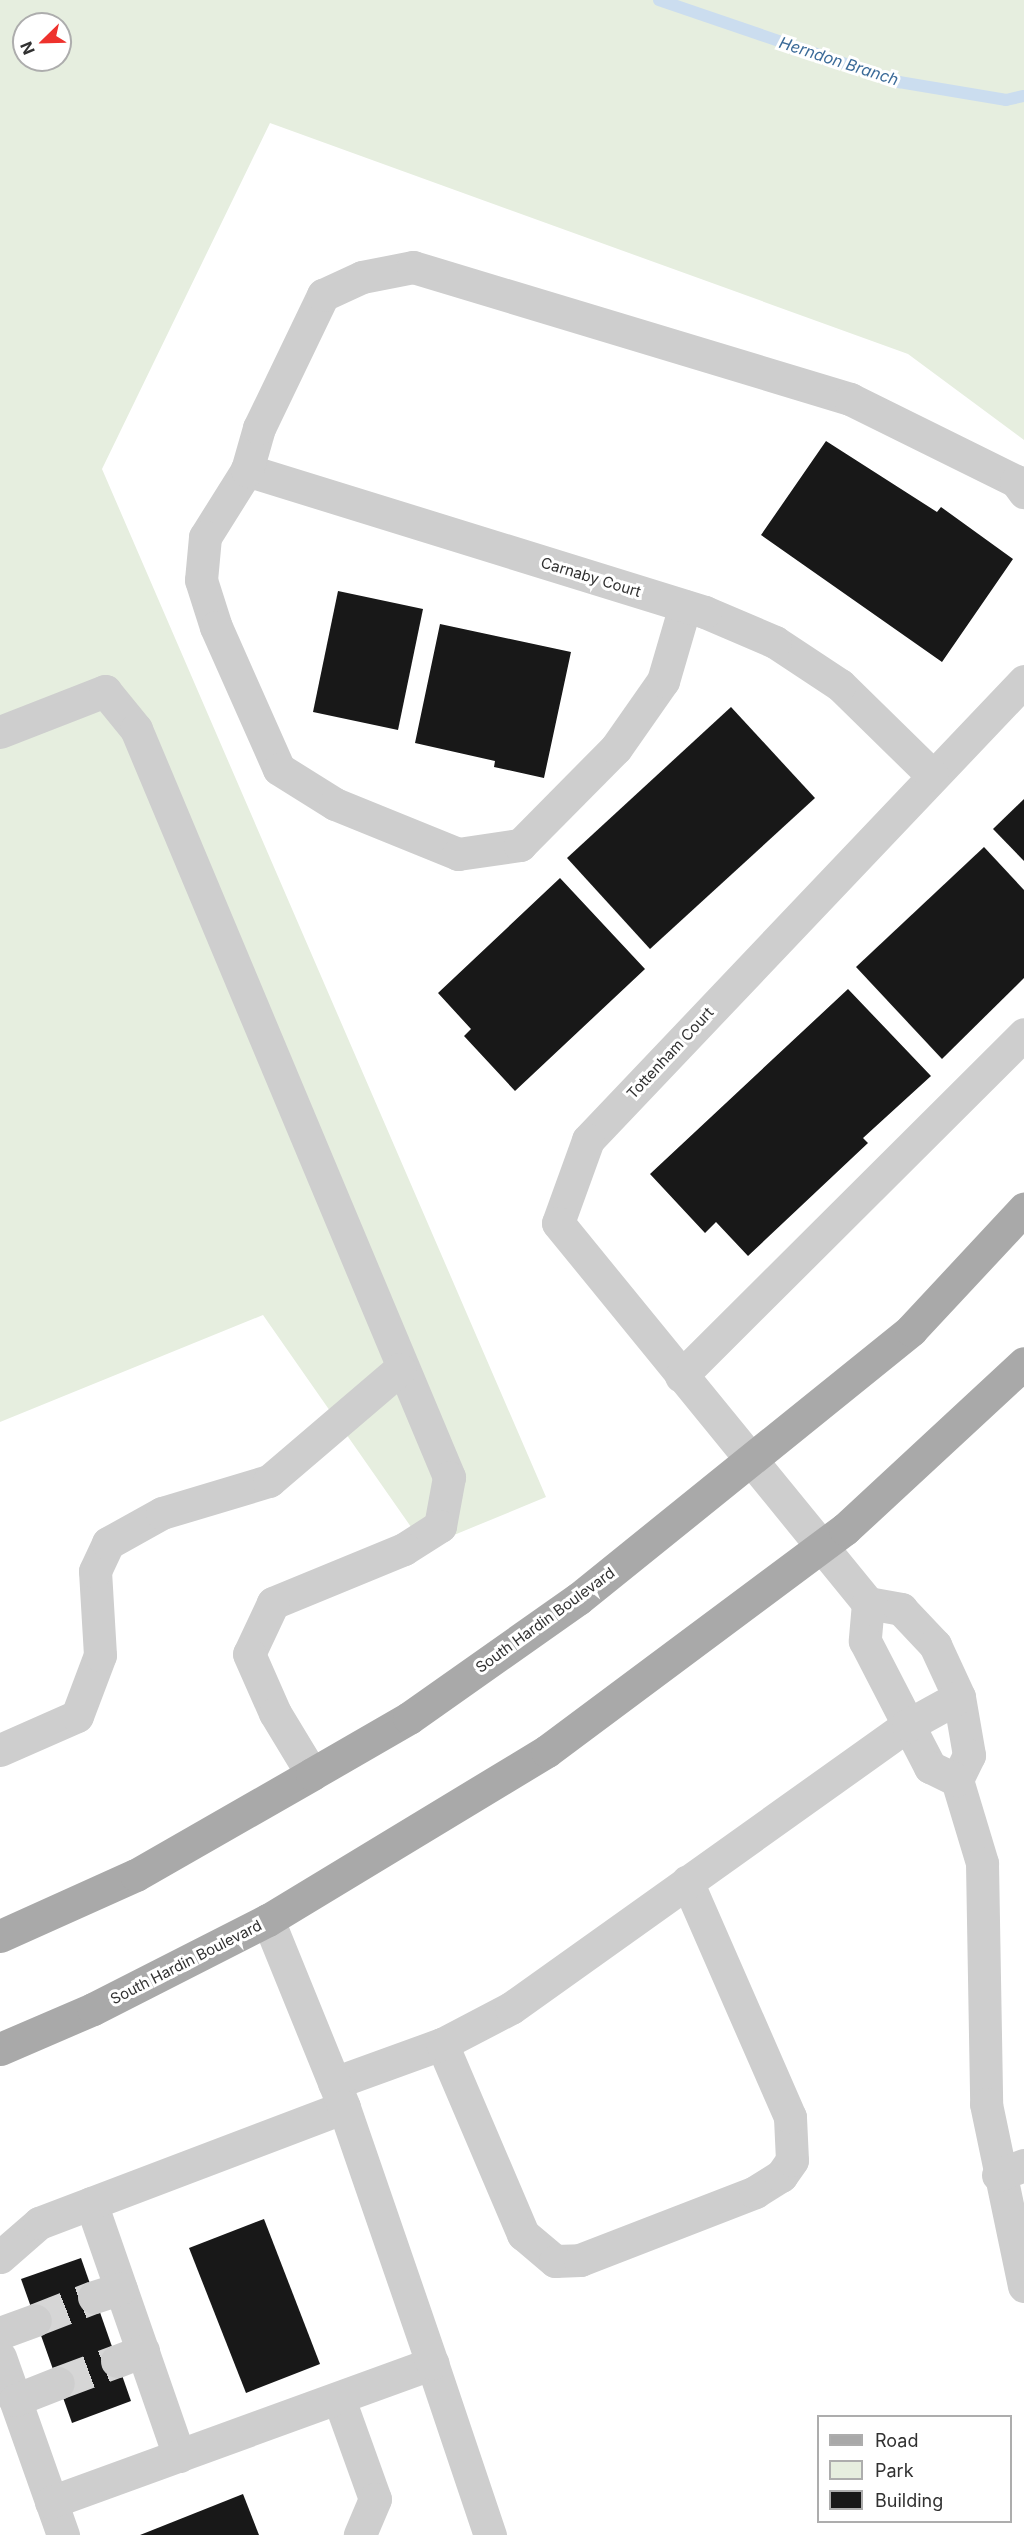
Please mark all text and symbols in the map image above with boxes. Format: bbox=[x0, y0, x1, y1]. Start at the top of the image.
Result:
north arrow bbox=[12, 12, 72, 72]
water label: Herndon Branch bbox=[777, 33, 901, 89]
text: N bbox=[16, 39, 39, 58]
street label: Carnaby Court bbox=[539, 553, 643, 601]
street label: Tottenham Court bbox=[623, 1003, 717, 1103]
street label: South Hardin Boulevard bbox=[472, 1563, 618, 1677]
street label: South Hardin Boulevard bbox=[107, 1916, 265, 2008]
legend bbox=[817, 2415, 1012, 2523]
text: Road bbox=[875, 2430, 918, 2451]
text: Park bbox=[875, 2460, 914, 2481]
text: Building bbox=[875, 2490, 943, 2511]

